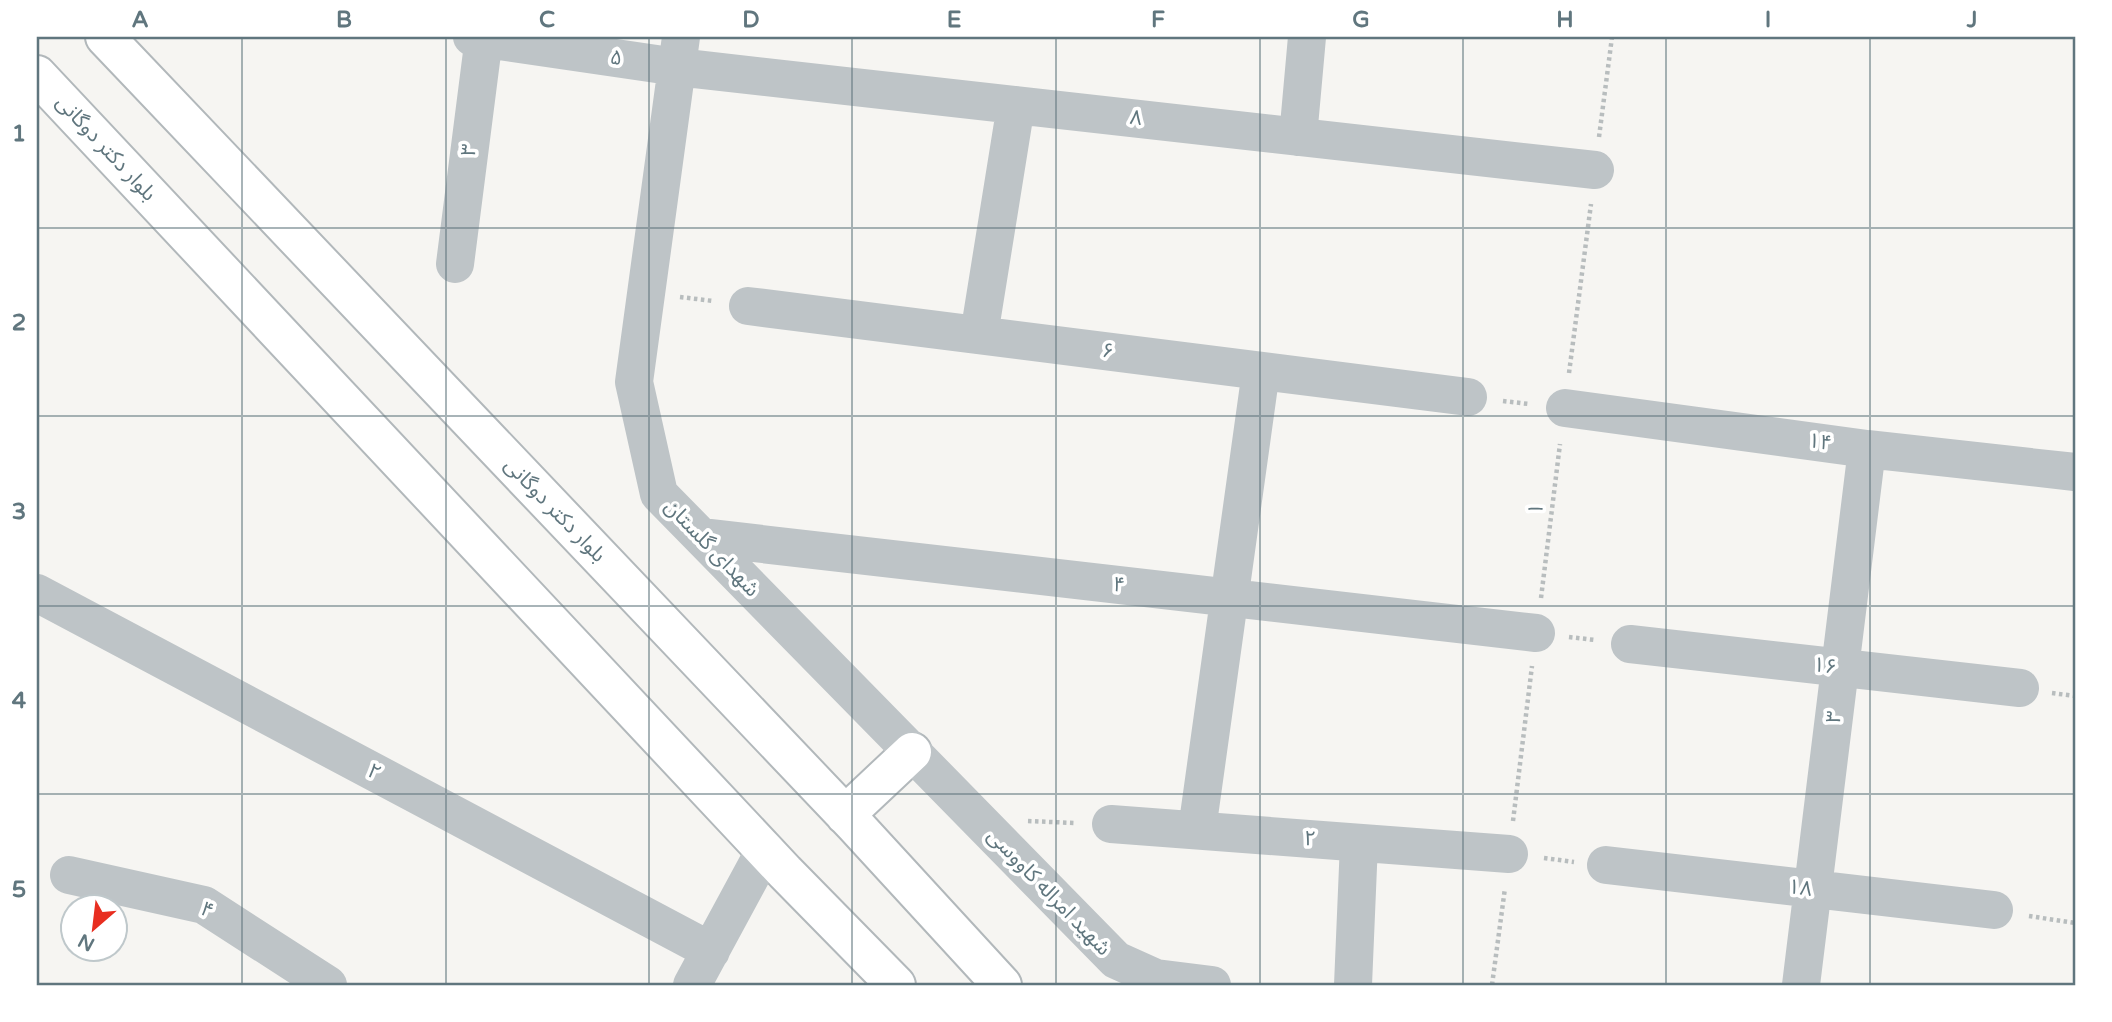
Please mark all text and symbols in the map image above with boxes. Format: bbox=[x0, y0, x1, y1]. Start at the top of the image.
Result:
text: A bbox=[131, 6, 149, 34]
text: B bbox=[336, 6, 352, 34]
text: C bbox=[539, 6, 555, 34]
text: D bbox=[742, 6, 760, 34]
text: E bbox=[947, 6, 961, 34]
text: F bbox=[1151, 6, 1165, 34]
text: G bbox=[1352, 6, 1370, 34]
text: H bbox=[1556, 6, 1574, 34]
text: I bbox=[1765, 6, 1771, 34]
text: J bbox=[1966, 6, 1977, 34]
street label: ۵ bbox=[608, 45, 624, 71]
street label: بلوار دکتر دوگانی bbox=[51, 90, 161, 206]
street label: ۸ bbox=[1129, 105, 1143, 131]
text: 1 bbox=[12, 120, 26, 148]
street label: ۳ bbox=[456, 143, 482, 157]
text: 2 bbox=[12, 309, 26, 337]
street label: ۶ bbox=[1101, 338, 1115, 364]
street label: ۱۴ bbox=[1806, 428, 1834, 456]
street label: بلوار دکتر دوگانی bbox=[499, 453, 611, 567]
street label: شهدای گلستان bbox=[659, 494, 765, 602]
text: 3 bbox=[12, 498, 26, 526]
street label: ۱ bbox=[1523, 502, 1549, 516]
street label: ۴ bbox=[1112, 572, 1126, 598]
street label: ۱۶ bbox=[1812, 652, 1838, 680]
text: 4 bbox=[12, 687, 27, 715]
street label: ۳ bbox=[1821, 710, 1847, 724]
street label: ۲ bbox=[363, 758, 385, 786]
street label: شهید امراله کاووسی bbox=[982, 823, 1116, 961]
street label: ۲ bbox=[1303, 826, 1317, 852]
street label: ۱۸ bbox=[1787, 874, 1813, 902]
text: 5 bbox=[12, 876, 26, 904]
north arrow bbox=[60, 892, 130, 962]
street label: ۴ bbox=[196, 896, 218, 924]
text: N bbox=[75, 929, 98, 955]

